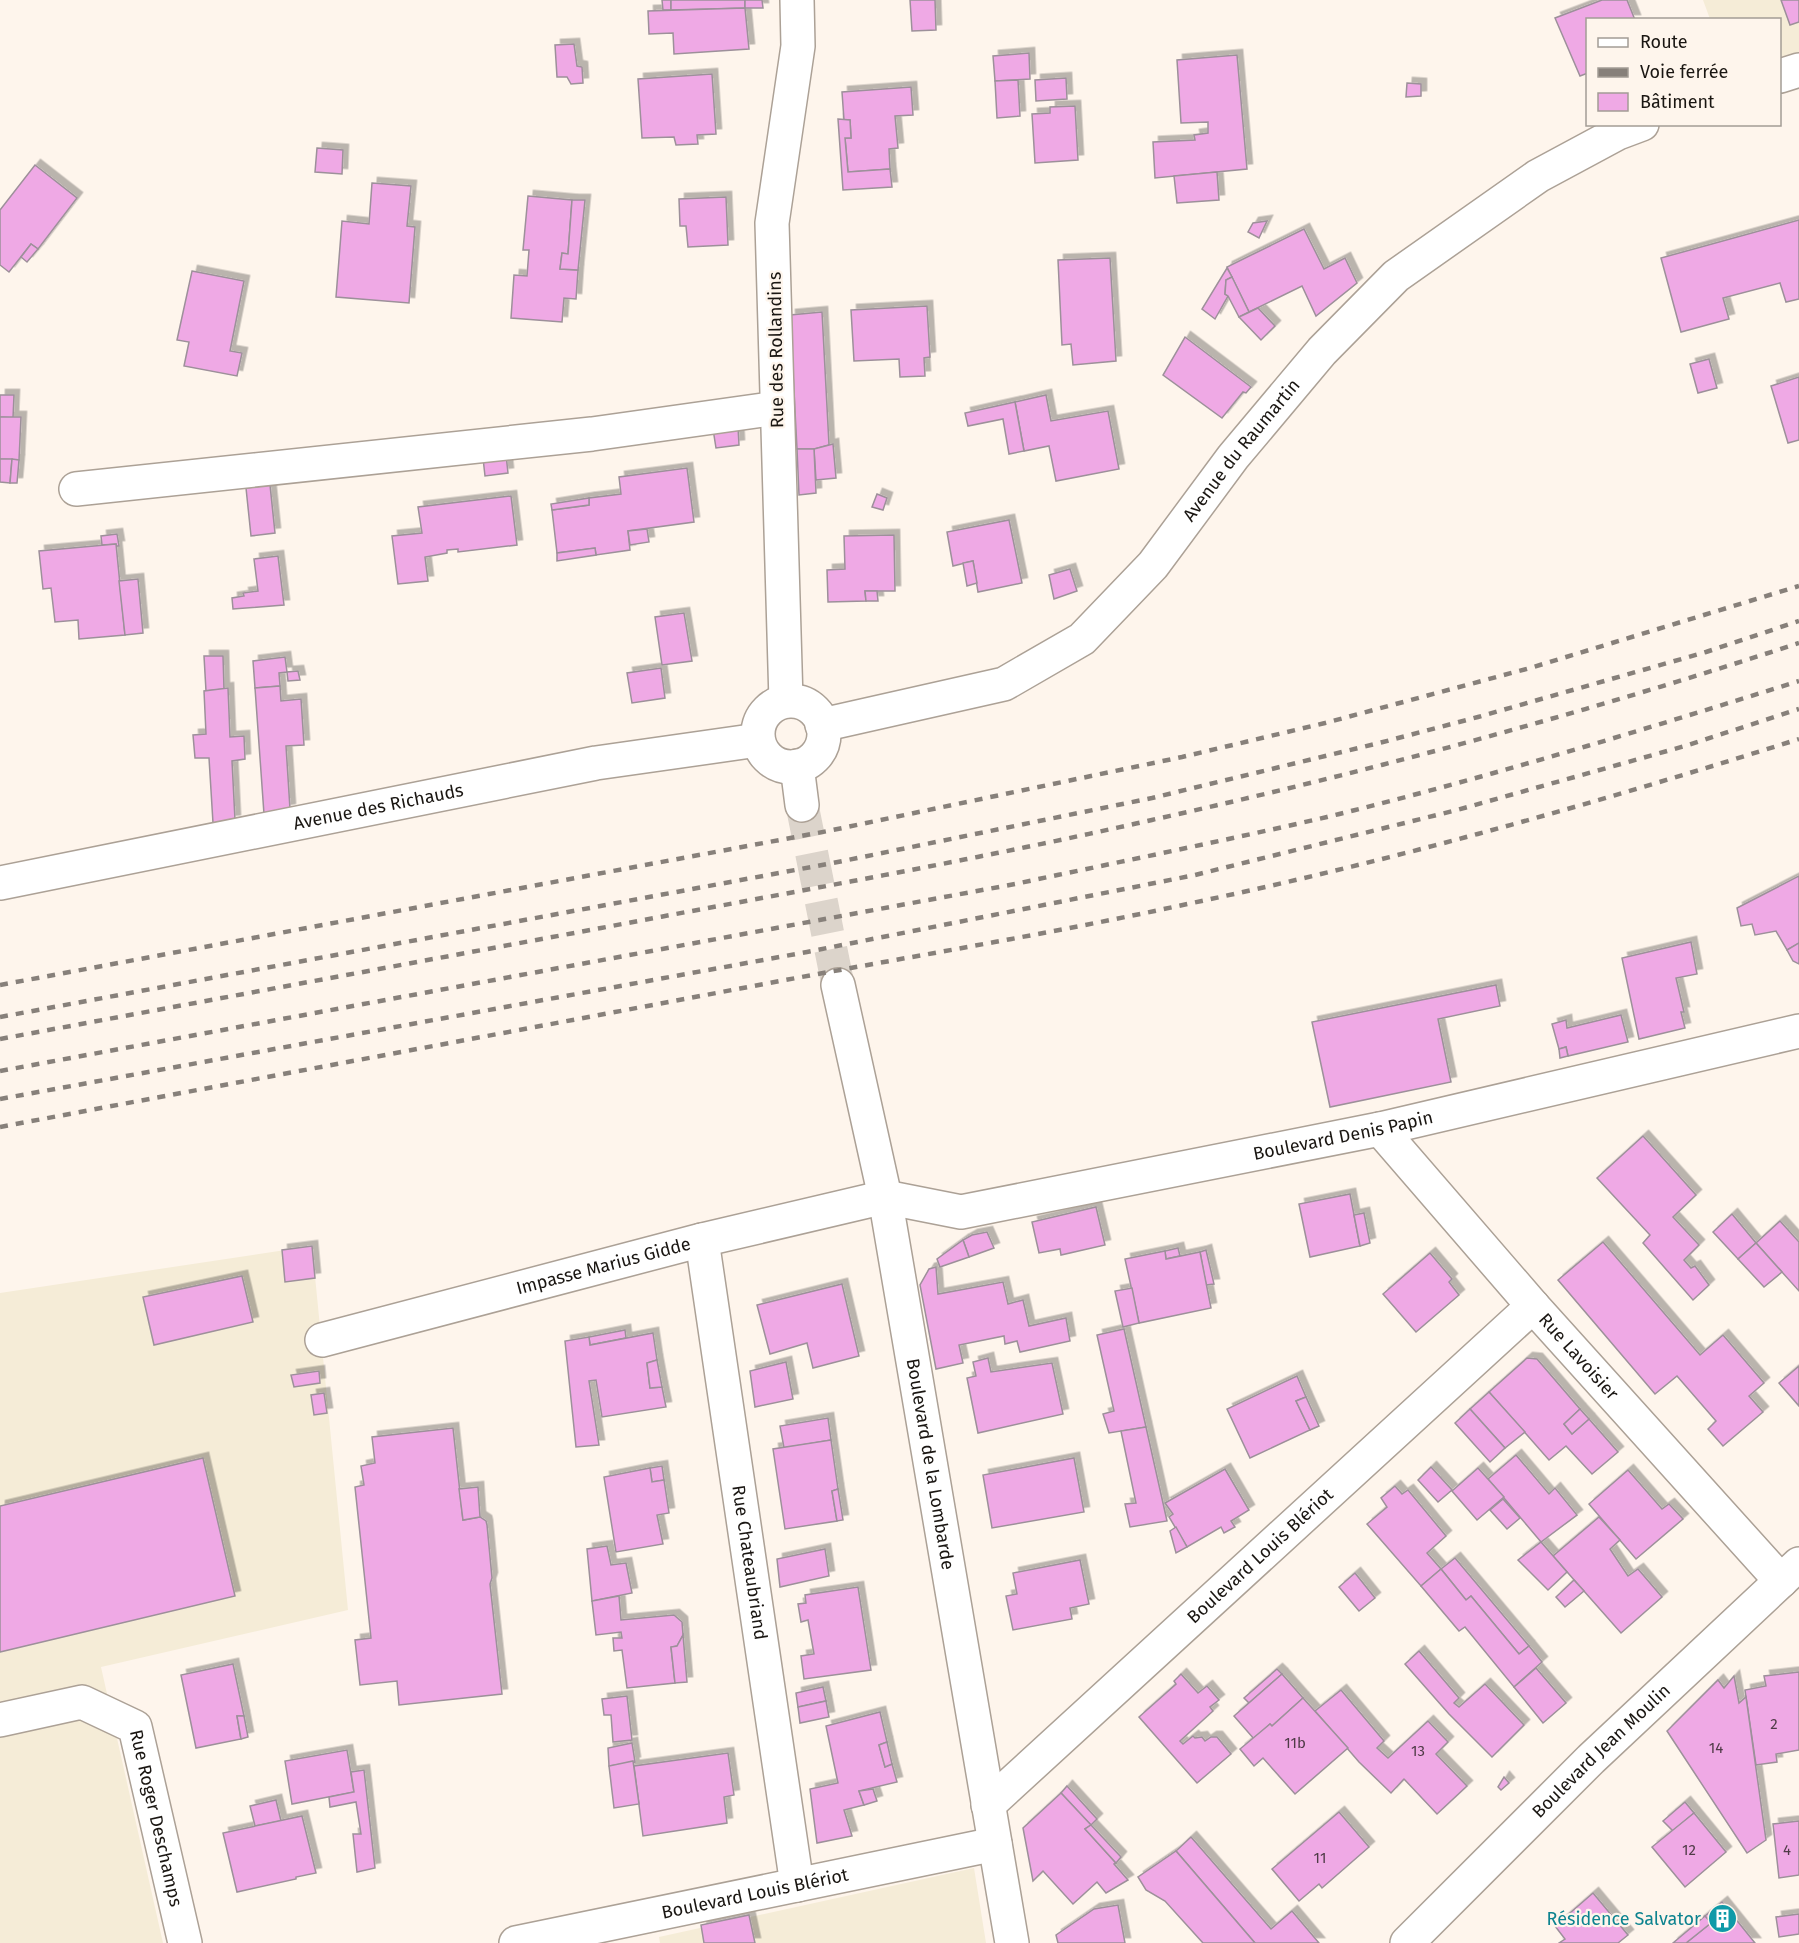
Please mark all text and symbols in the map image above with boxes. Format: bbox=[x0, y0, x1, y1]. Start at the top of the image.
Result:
legend bbox=[1586, 18, 1781, 126]
text: Route bbox=[1640, 31, 1688, 53]
text: Voie ferrée bbox=[1640, 61, 1728, 83]
text: Bâtiment bbox=[1640, 91, 1715, 113]
street label: Rue des Rollandins bbox=[764, 272, 788, 428]
street label: Avenue du Raumartin bbox=[1178, 375, 1305, 526]
street label: Avenue des Richauds bbox=[291, 779, 465, 835]
street label: Boulevard Denis Papin bbox=[1251, 1106, 1435, 1165]
street label: Impasse Marius Gidde bbox=[514, 1232, 693, 1299]
street label: Rue Lavoisier bbox=[1534, 1309, 1623, 1404]
street label: Boulevard de la Lombarde bbox=[902, 1357, 959, 1571]
street label: Boulevard Louis Blériot bbox=[1183, 1483, 1338, 1628]
street label: Rue Chateaubriand bbox=[727, 1484, 772, 1641]
street label: Boulevard Jean Moulin bbox=[1527, 1679, 1675, 1823]
house number: 2 bbox=[1770, 1715, 1778, 1733]
street label: Rue Roger Deschamps bbox=[125, 1727, 187, 1909]
house number: 11b bbox=[1284, 1734, 1306, 1752]
house number: 14 bbox=[1709, 1739, 1723, 1757]
house number: 13 bbox=[1411, 1742, 1425, 1760]
house number: 12 bbox=[1682, 1841, 1696, 1859]
house number: 4 bbox=[1783, 1841, 1791, 1859]
house number: 11 bbox=[1314, 1849, 1326, 1867]
street label: Boulevard Louis Blériot bbox=[660, 1864, 851, 1924]
building icon: Résidence Salvator bbox=[1706, 1903, 1738, 1935]
place label: Résidence Salvator bbox=[1547, 1908, 1701, 1930]

